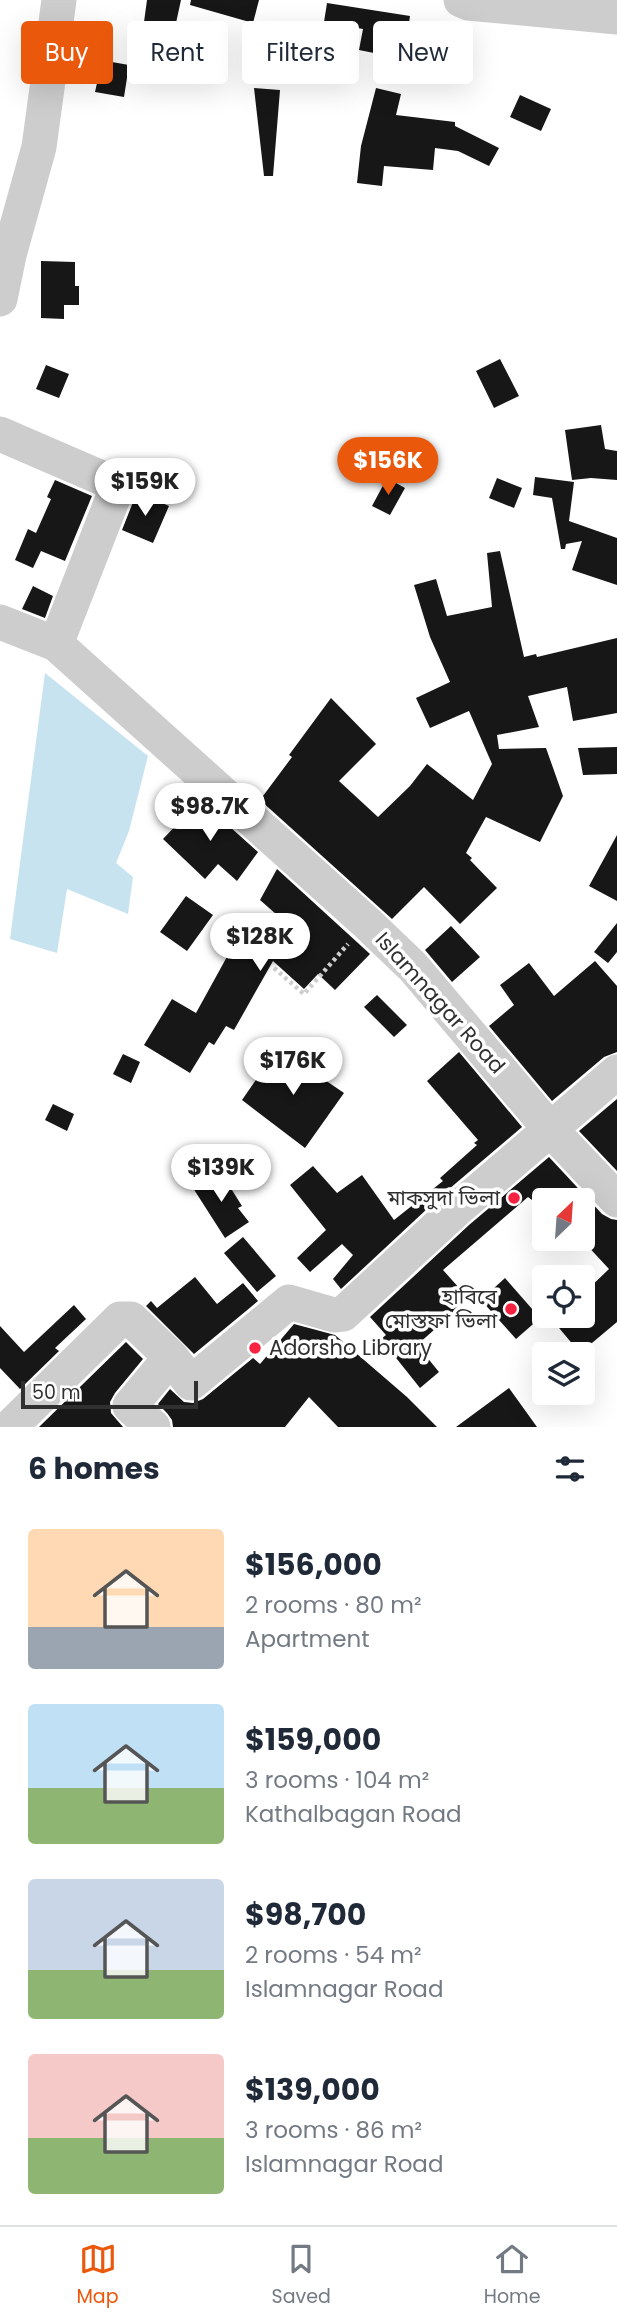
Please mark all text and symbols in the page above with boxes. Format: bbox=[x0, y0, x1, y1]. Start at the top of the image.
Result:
chip: Buy bbox=[21, 21, 113, 84]
chip: Rent bbox=[127, 21, 228, 84]
chip: Filters bbox=[242, 21, 359, 84]
chip: New bbox=[373, 21, 473, 84]
pin: $156K bbox=[339, 438, 437, 497]
text: $156K bbox=[353, 444, 423, 476]
pin: $159K bbox=[96, 458, 194, 518]
text: $159K bbox=[111, 465, 179, 497]
pin: $98.7K bbox=[153, 784, 267, 843]
text: $98.7K bbox=[170, 790, 250, 822]
pin: $128K bbox=[211, 914, 309, 973]
text: $128K bbox=[226, 920, 294, 952]
street label: Islamnagar Road bbox=[369, 926, 512, 1080]
pin: $176K bbox=[244, 1038, 342, 1097]
text: $176K bbox=[260, 1044, 326, 1076]
pin: $139K bbox=[172, 1144, 270, 1204]
text: $139K bbox=[187, 1151, 255, 1183]
place label: মাকসুদা ভিলা bbox=[386, 1183, 500, 1212]
north arrow bbox=[532, 1188, 595, 1251]
map controls bbox=[532, 1188, 595, 1405]
marker: মাকসুদা ভিলা bbox=[506, 1190, 522, 1206]
button: locate bbox=[532, 1265, 595, 1328]
place label: হাবিবে মোস্তফা ভিলা bbox=[385, 1282, 497, 1335]
marker: হাবিবে মোস্তফা ভিলা bbox=[503, 1301, 519, 1317]
place label: Adorsho Library bbox=[269, 1333, 432, 1362]
marker: Adorsho Library bbox=[247, 1340, 263, 1356]
button: layers bbox=[532, 1342, 595, 1405]
scale bar bbox=[21, 1378, 198, 1410]
text: 50 m bbox=[32, 1379, 81, 1406]
text: 6 homes bbox=[28, 1447, 160, 1490]
icon: filters bbox=[551, 1450, 589, 1488]
text: $156,000 bbox=[245, 1543, 382, 1586]
icon: home bbox=[84, 1557, 168, 1641]
text: 2 rooms · 80 m² bbox=[245, 1589, 422, 1621]
text: Apartment bbox=[245, 1623, 370, 1655]
text: $159,000 bbox=[245, 1718, 381, 1761]
icon: home bbox=[84, 1732, 168, 1816]
text: 3 rooms · 104 m² bbox=[245, 1764, 429, 1796]
text: Kathalbagan Road bbox=[245, 1798, 461, 1830]
text: $98,700 bbox=[245, 1893, 366, 1936]
icon: home bbox=[84, 1907, 168, 1991]
text: 2 rooms · 54 m² bbox=[245, 1939, 422, 1971]
text: Islamnagar Road bbox=[245, 1973, 443, 2005]
text: $139,000 bbox=[245, 2068, 380, 2111]
icon: home bbox=[84, 2082, 168, 2166]
text: 3 rooms · 86 m² bbox=[245, 2114, 422, 2146]
text: Islamnagar Road bbox=[245, 2148, 443, 2180]
tab: Map bbox=[76, 2240, 119, 2311]
tab: Saved bbox=[272, 2240, 331, 2311]
tab: Home bbox=[484, 2240, 540, 2311]

